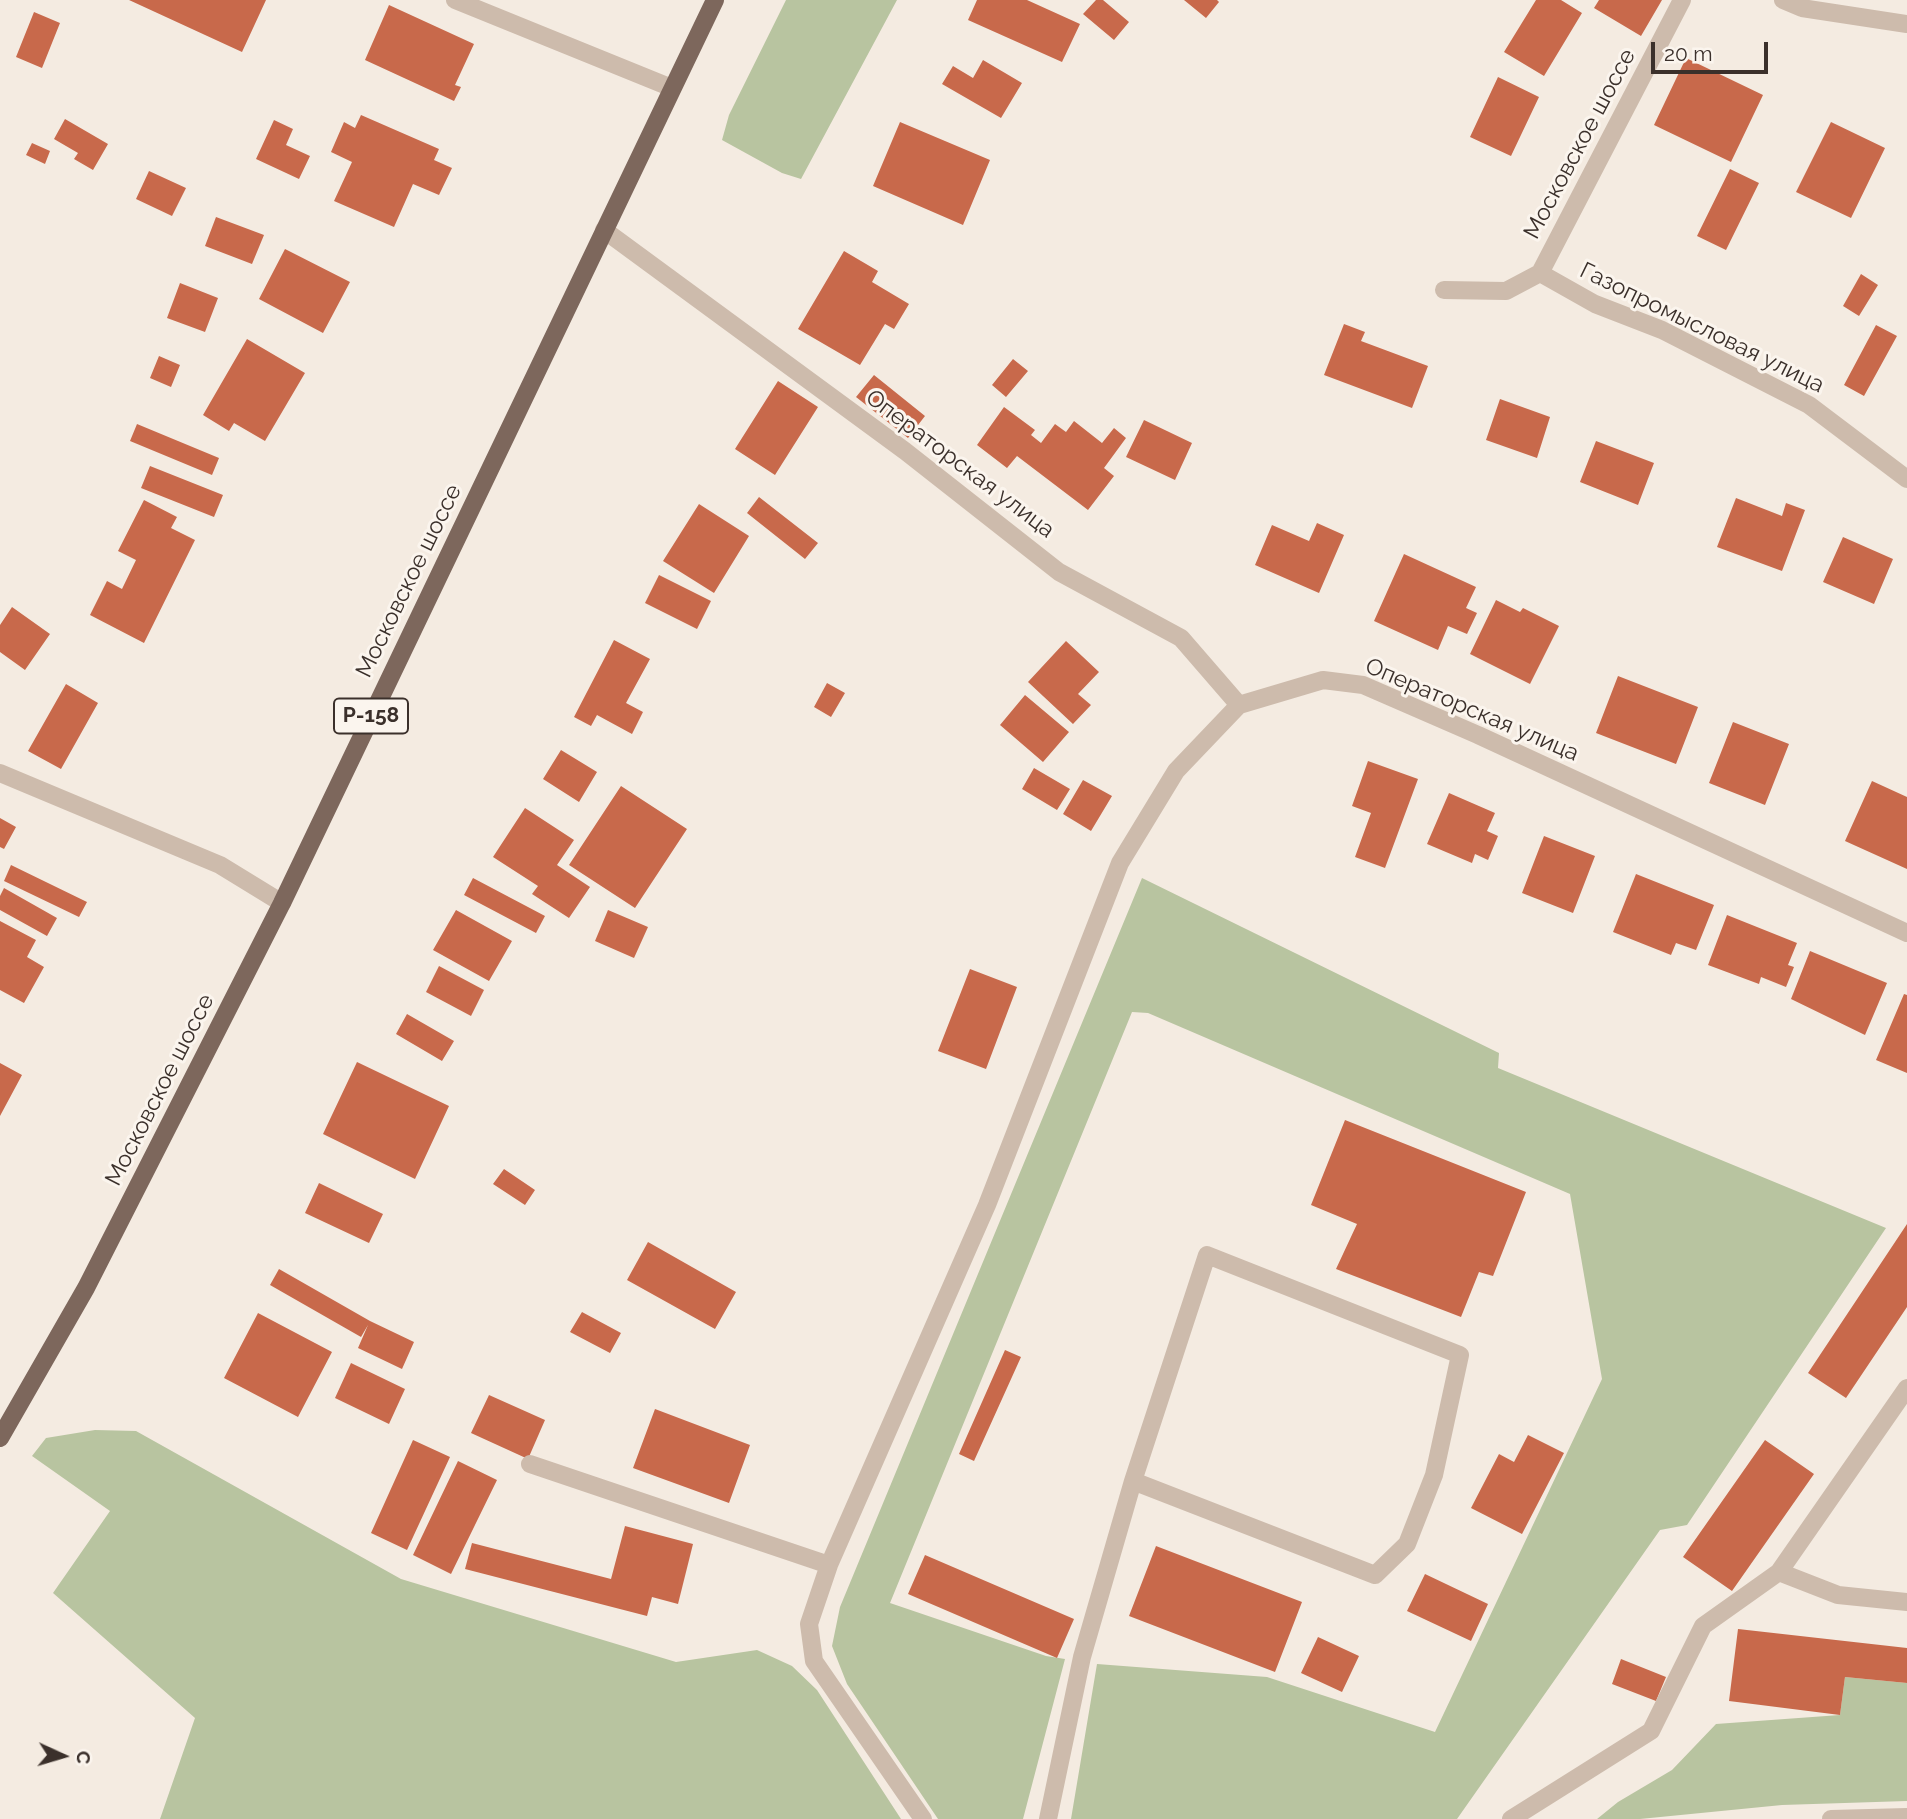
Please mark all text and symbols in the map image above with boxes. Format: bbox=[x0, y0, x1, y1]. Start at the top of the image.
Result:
scale bar bbox=[1655, 28, 1772, 72]
text: 20 m bbox=[1664, 41, 1712, 66]
street label: Московское шоссе bbox=[1518, 44, 1642, 244]
street label: Газопромысловая улица bbox=[1575, 257, 1829, 399]
street label: Операторская улица bbox=[860, 384, 1060, 544]
street label: Московское шоссе bbox=[350, 480, 468, 682]
street label: Операторская улица bbox=[1361, 653, 1583, 767]
road number: Р-158 bbox=[334, 698, 408, 734]
street label: Московское шоссе bbox=[100, 990, 220, 1190]
north arrow bbox=[28, 1721, 98, 1791]
text: С bbox=[73, 1750, 95, 1765]

